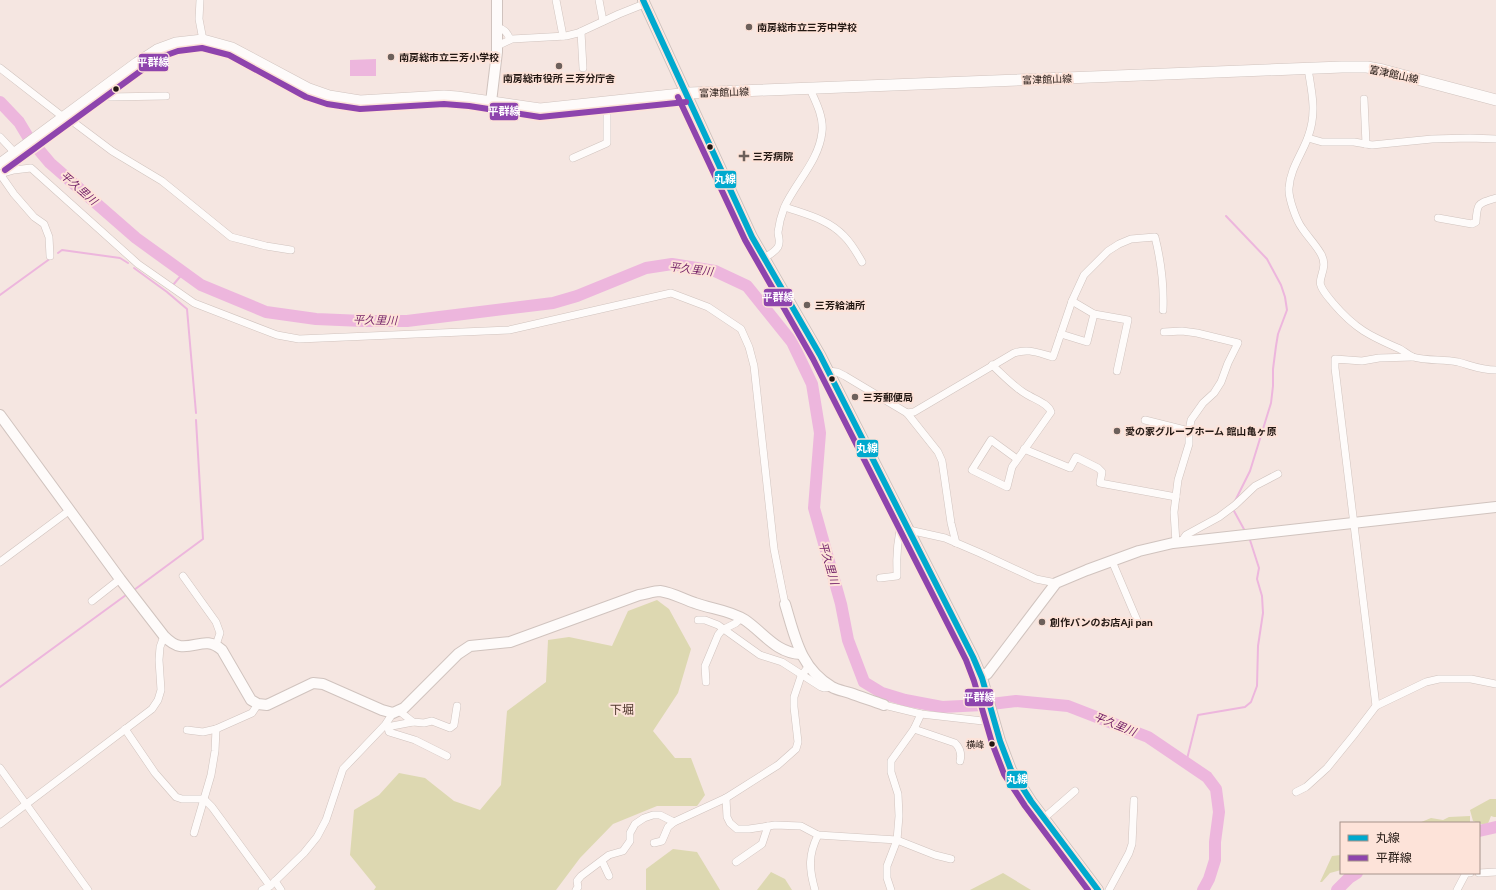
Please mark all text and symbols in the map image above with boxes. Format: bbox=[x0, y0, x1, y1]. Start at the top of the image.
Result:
place label: 南房総市立三芳中学校 bbox=[757, 21, 857, 34]
marker: 南房総市立三芳中学校 bbox=[744, 22, 754, 32]
place label: 南房総市立三芳小学校 bbox=[399, 51, 499, 64]
marker: 南房総市立三芳小学校 bbox=[386, 52, 396, 62]
line badge: 平群線 bbox=[138, 53, 169, 72]
text: 平群線 bbox=[137, 56, 170, 69]
marker: 南房総市役所 三芳分庁舎 bbox=[554, 61, 564, 71]
street label: 富津館山線 bbox=[1368, 63, 1420, 86]
place label: 南房総市役所 三芳分庁舎 bbox=[503, 72, 615, 85]
street label: 富津館山線 bbox=[1022, 72, 1072, 87]
unlabelled marker bbox=[111, 84, 121, 94]
street label: 富津館山線 bbox=[699, 85, 749, 100]
line badge: 平群線 bbox=[489, 102, 519, 121]
text: 平群線 bbox=[488, 105, 521, 118]
unlabelled marker bbox=[705, 142, 715, 152]
marker: 三芳病院 bbox=[738, 150, 750, 162]
place label: 三芳病院 bbox=[753, 150, 793, 163]
water label: 平久里川 bbox=[58, 169, 100, 208]
line badge: 丸線 bbox=[714, 170, 737, 189]
text: 丸線 bbox=[714, 173, 736, 186]
water label: 平久里川 bbox=[668, 260, 715, 279]
line badge: 平群線 bbox=[763, 288, 793, 307]
text: 平群線 bbox=[762, 291, 795, 304]
place label: 三芳給油所 bbox=[815, 299, 865, 312]
marker: 三芳給油所 bbox=[802, 300, 812, 310]
water label: 平久里川 bbox=[353, 314, 398, 327]
unlabelled marker bbox=[827, 374, 837, 384]
place label: 三芳郵便局 bbox=[863, 391, 913, 404]
marker: 三芳郵便局 bbox=[850, 392, 860, 402]
place label: 愛の家グループホーム 館山亀ヶ原 bbox=[1125, 425, 1276, 438]
marker: 愛の家グループホーム 館山亀ヶ原 bbox=[1112, 426, 1122, 436]
line badge: 丸線 bbox=[856, 439, 879, 458]
text: 丸線 bbox=[856, 442, 878, 455]
water label: 平久里川 bbox=[816, 540, 841, 587]
place label: 創作パンのお店Aji pan bbox=[1049, 616, 1153, 629]
marker: 創作パンのお店Aji pan bbox=[1037, 617, 1047, 627]
line badge: 平群線 bbox=[964, 688, 994, 707]
text: 平群線 bbox=[963, 691, 996, 704]
district label: 下堀 bbox=[610, 703, 634, 717]
water label: 平久里川 bbox=[1092, 710, 1139, 739]
place label: 横峰 bbox=[966, 739, 984, 750]
marker: 横峰 bbox=[987, 739, 997, 749]
line badge: 丸線 bbox=[1006, 770, 1028, 789]
text: 丸線 bbox=[1006, 773, 1028, 786]
legend bbox=[1340, 822, 1480, 874]
text: 丸線 bbox=[1376, 831, 1400, 845]
text: 平群線 bbox=[1376, 851, 1412, 865]

